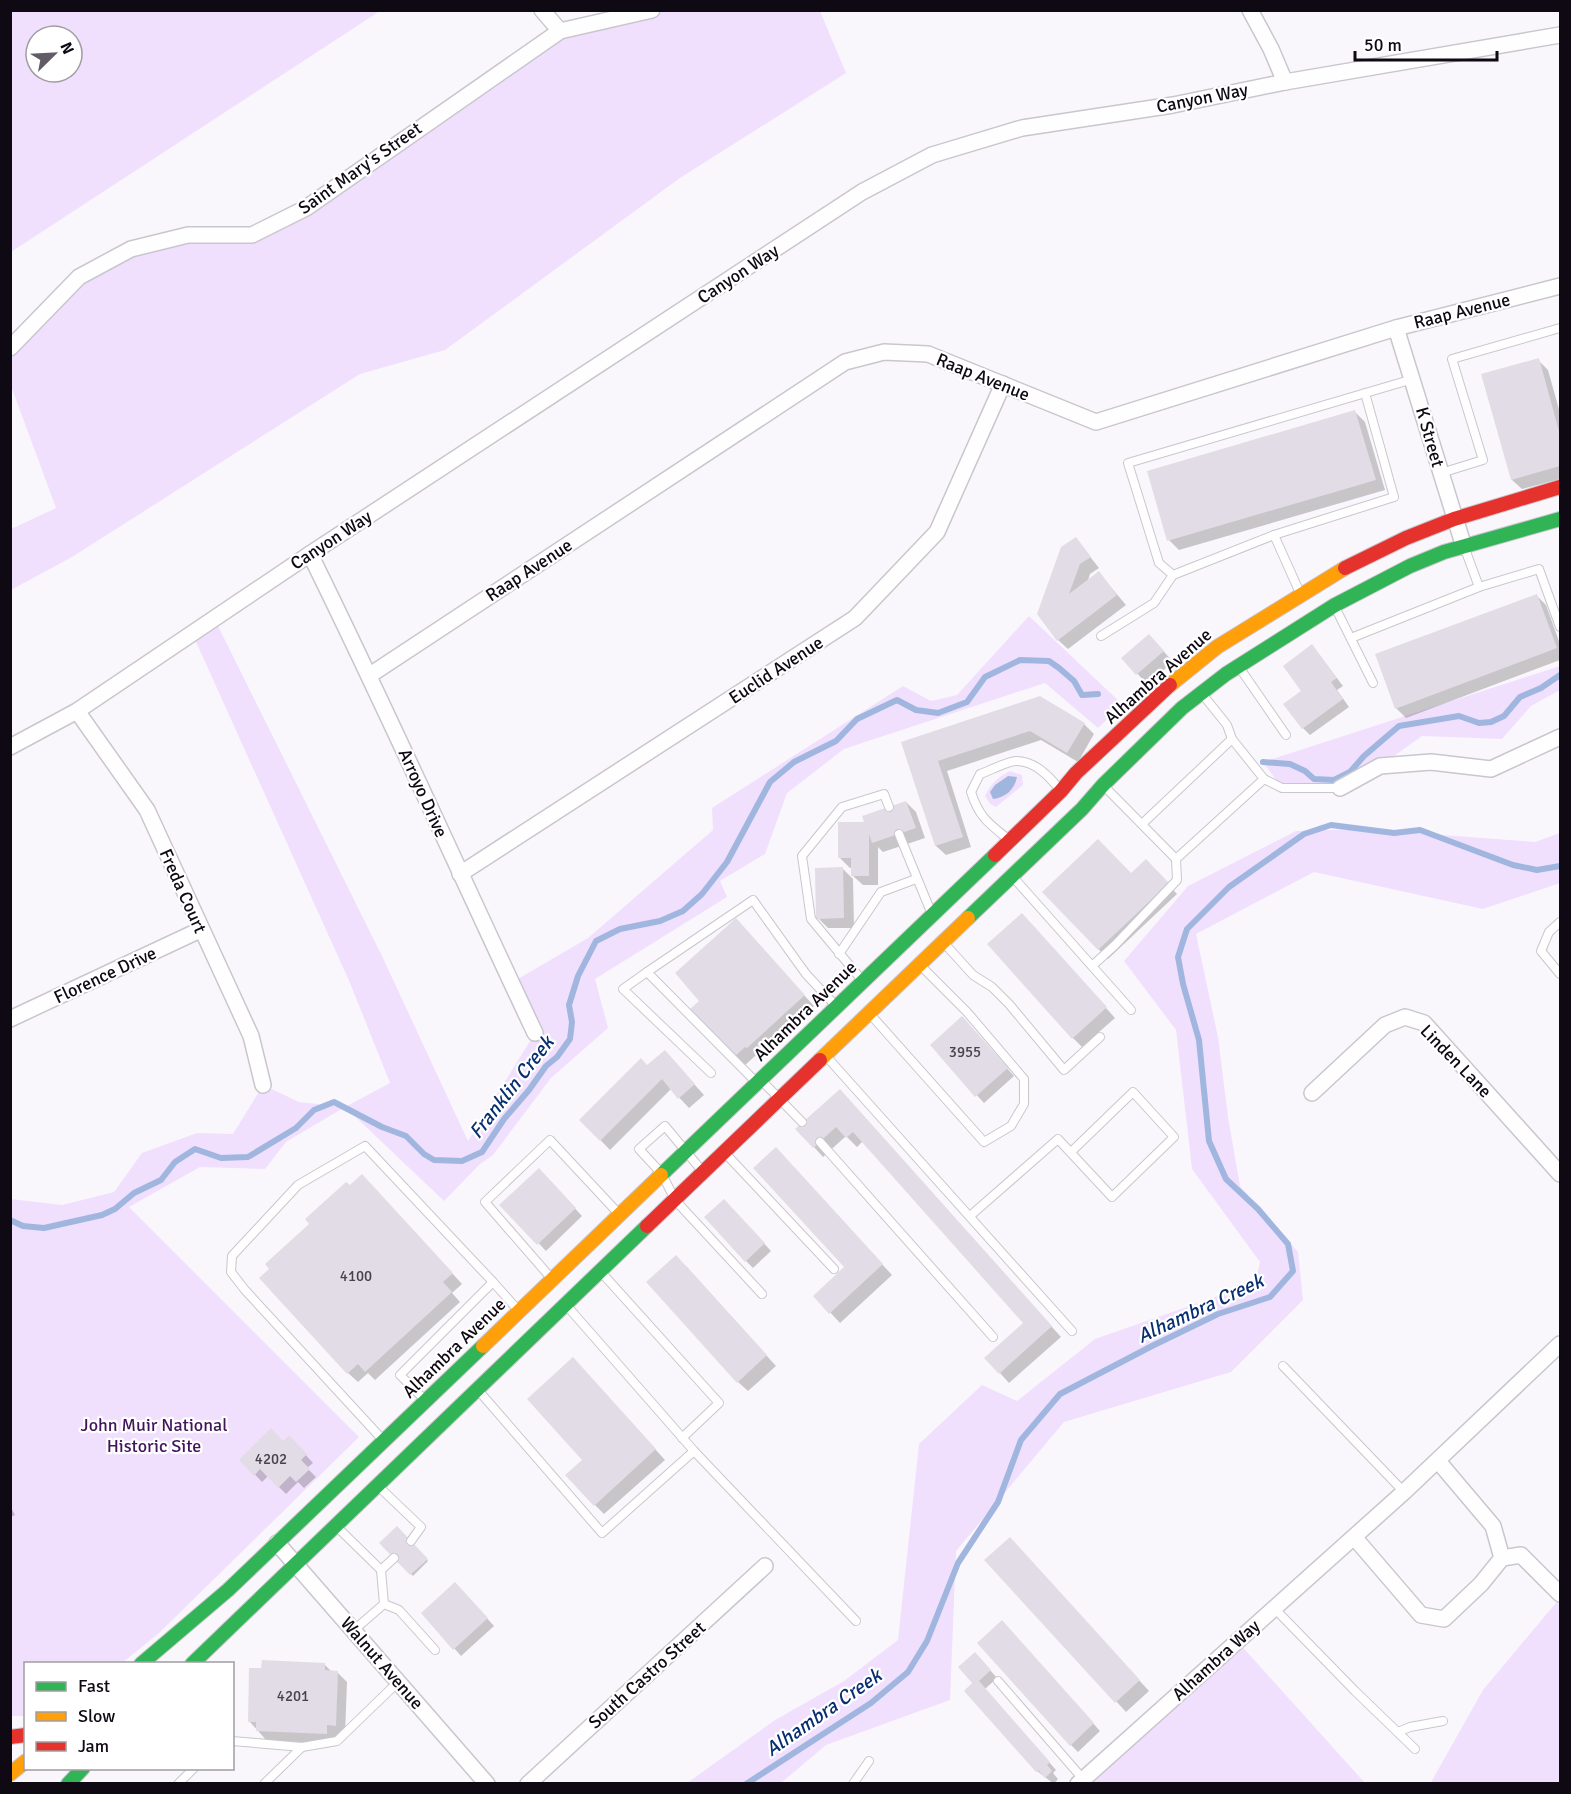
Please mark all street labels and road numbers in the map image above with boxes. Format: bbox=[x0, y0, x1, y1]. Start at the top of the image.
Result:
street label: Canyon Way bbox=[1154, 78, 1250, 118]
street label: Saint Mary's Street bbox=[294, 117, 426, 219]
street label: Canyon Way bbox=[693, 239, 783, 308]
street label: Raap Avenue bbox=[1411, 288, 1513, 334]
street label: Raap Avenue bbox=[933, 348, 1033, 406]
street label: K Street bbox=[1411, 404, 1449, 470]
street label: Canyon Way bbox=[286, 505, 376, 574]
street label: Raap Avenue bbox=[482, 534, 576, 606]
street label: Alhambra Avenue bbox=[1100, 623, 1216, 729]
street label: Euclid Avenue bbox=[725, 631, 827, 709]
street label: Arroyo Drive bbox=[394, 745, 452, 841]
street label: Freda Court bbox=[155, 845, 211, 937]
street label: Florence Drive bbox=[50, 942, 160, 1008]
street label: Alhambra Avenue bbox=[749, 956, 861, 1066]
street label: Linden Lane bbox=[1416, 1020, 1496, 1102]
street label: Alhambra Avenue bbox=[398, 1293, 510, 1403]
street label: Walnut Avenue bbox=[336, 1612, 428, 1714]
street label: Alhambra Way bbox=[1168, 1614, 1265, 1705]
street label: South Castro Street bbox=[584, 1617, 710, 1733]

